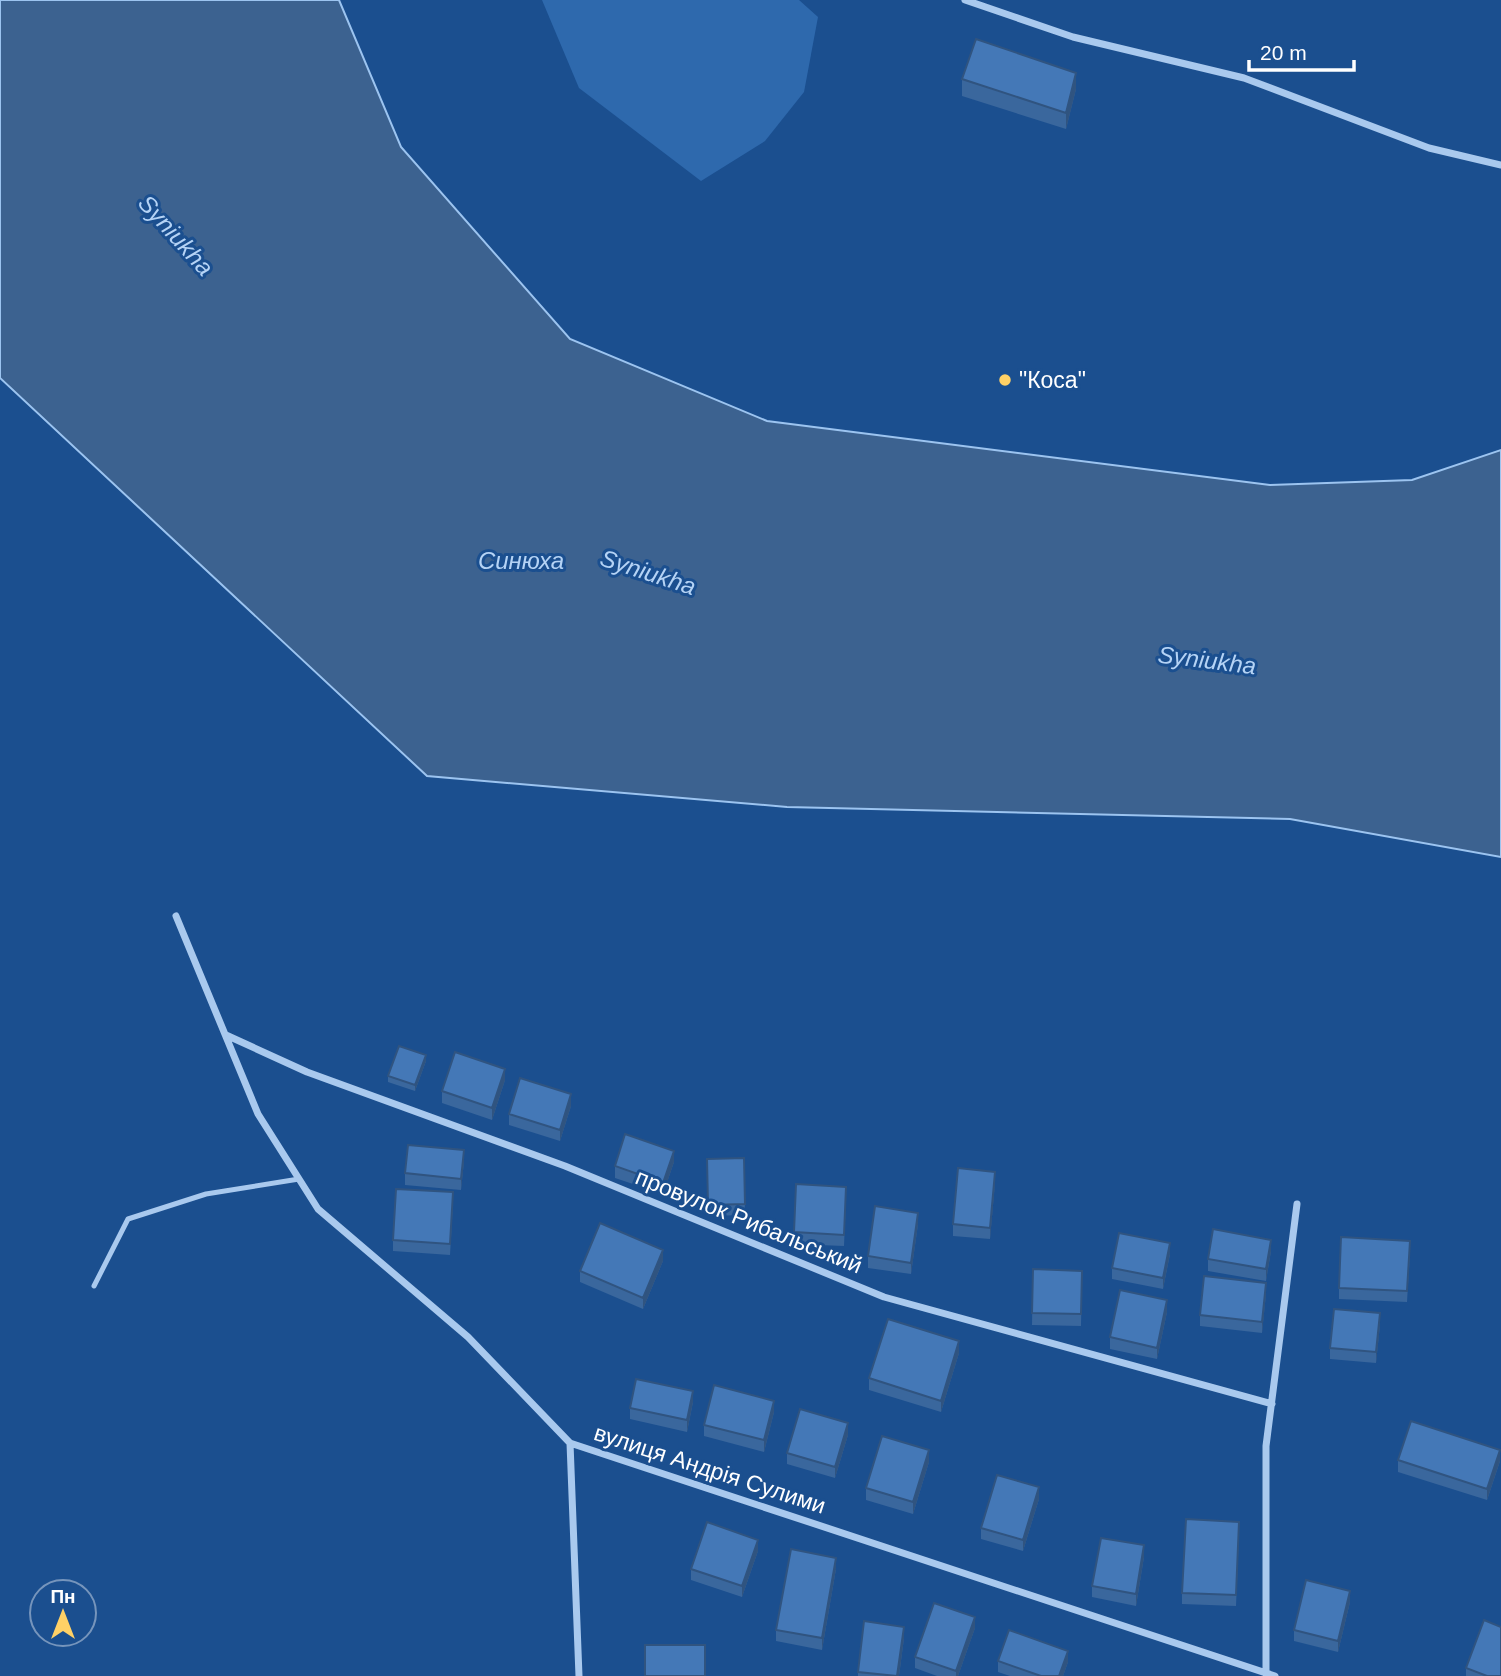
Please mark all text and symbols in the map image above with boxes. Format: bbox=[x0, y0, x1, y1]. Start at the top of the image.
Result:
scale bar bbox=[1249, 28, 1354, 72]
text: 20 m bbox=[1260, 41, 1307, 64]
water label: Syniukha bbox=[133, 189, 219, 281]
place label: "Коса" bbox=[1019, 367, 1086, 393]
marker: "Коса" bbox=[997, 372, 1013, 388]
water label: Syniukha bbox=[597, 544, 699, 600]
water label: Синюха bbox=[478, 547, 564, 574]
water label: Syniukha bbox=[1156, 641, 1258, 679]
street label: провулок Рибальський bbox=[632, 1164, 866, 1278]
street label: вулиця Андрія Сулими bbox=[591, 1419, 829, 1519]
north arrow bbox=[28, 1578, 98, 1648]
text: Пн bbox=[50, 1586, 76, 1607]

